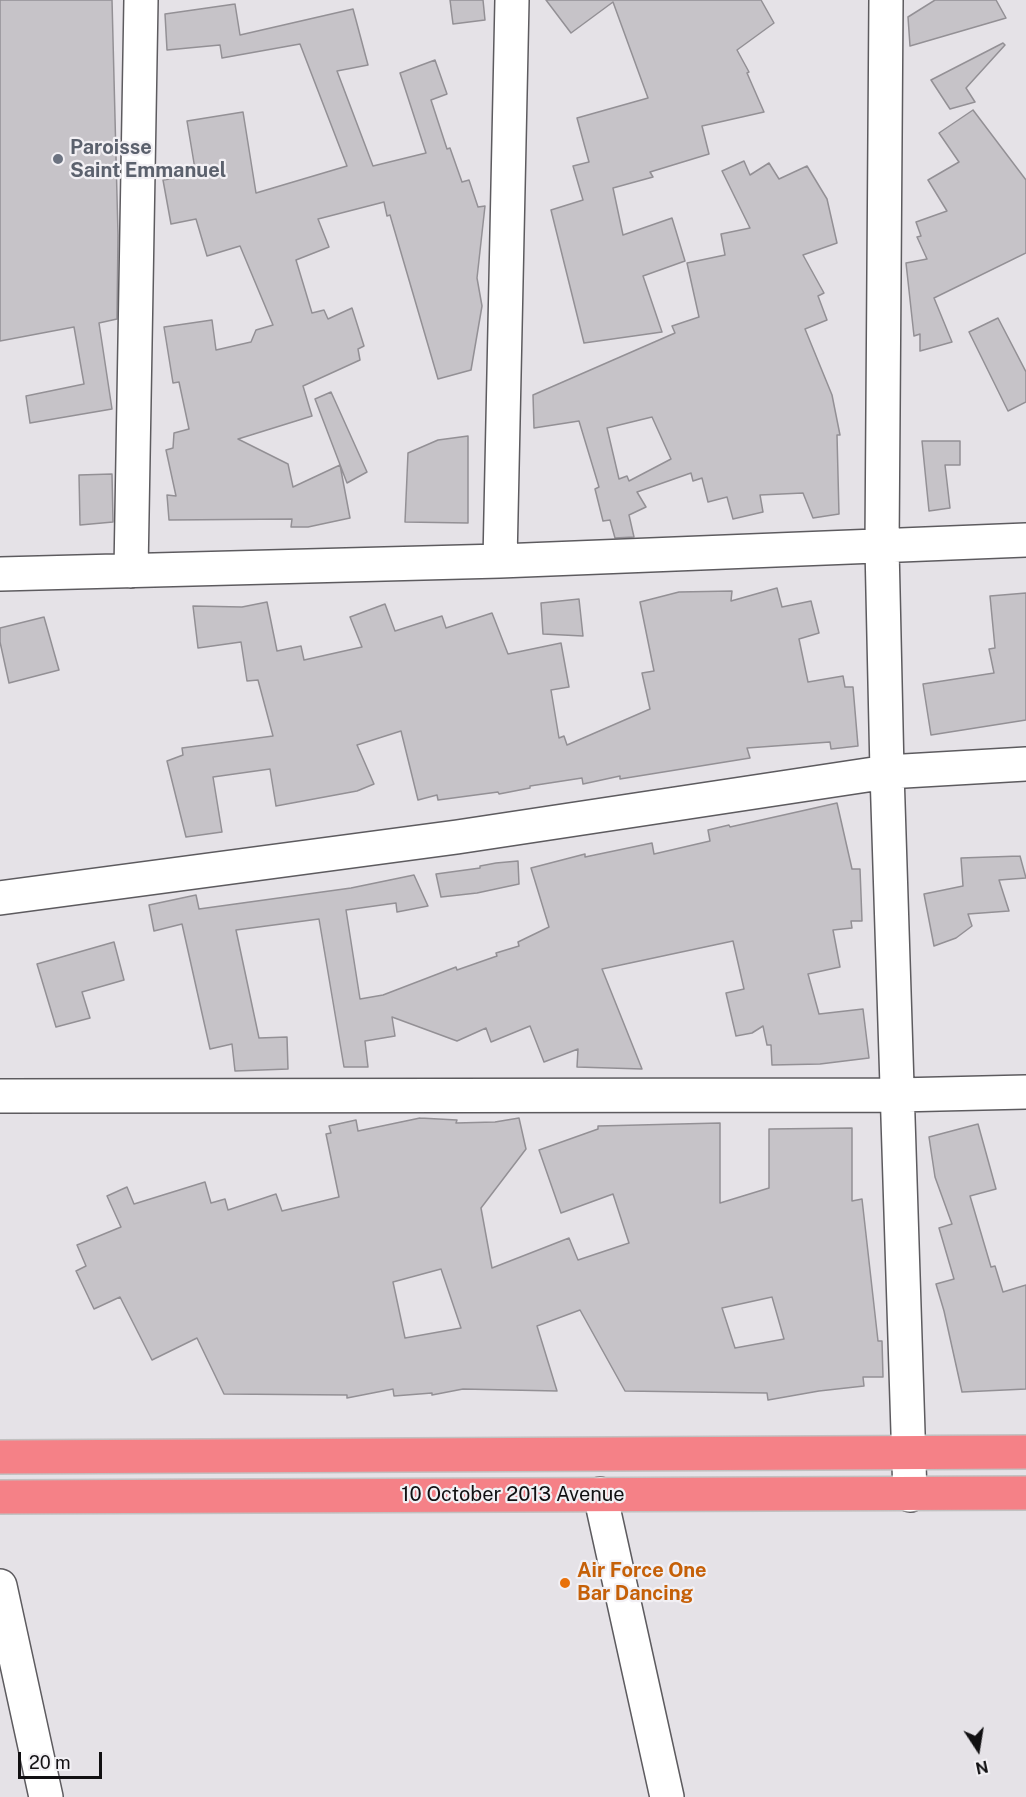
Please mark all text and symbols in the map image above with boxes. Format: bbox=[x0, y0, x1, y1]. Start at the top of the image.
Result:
place label: Paroisse Saint Emmanuel bbox=[70, 136, 226, 183]
marker: Paroisse Saint Emmanuel bbox=[51, 152, 65, 166]
street label: 10 October 2013 Avenue bbox=[401, 1483, 625, 1507]
place label: Air Force One Bar Dancing bbox=[577, 1559, 707, 1606]
marker: Air Force One Bar Dancing bbox=[558, 1576, 572, 1590]
north arrow bbox=[948, 1719, 1008, 1779]
scale bar bbox=[21, 1740, 105, 1778]
text: 20 m bbox=[29, 1752, 71, 1773]
text: N bbox=[974, 1757, 990, 1778]

